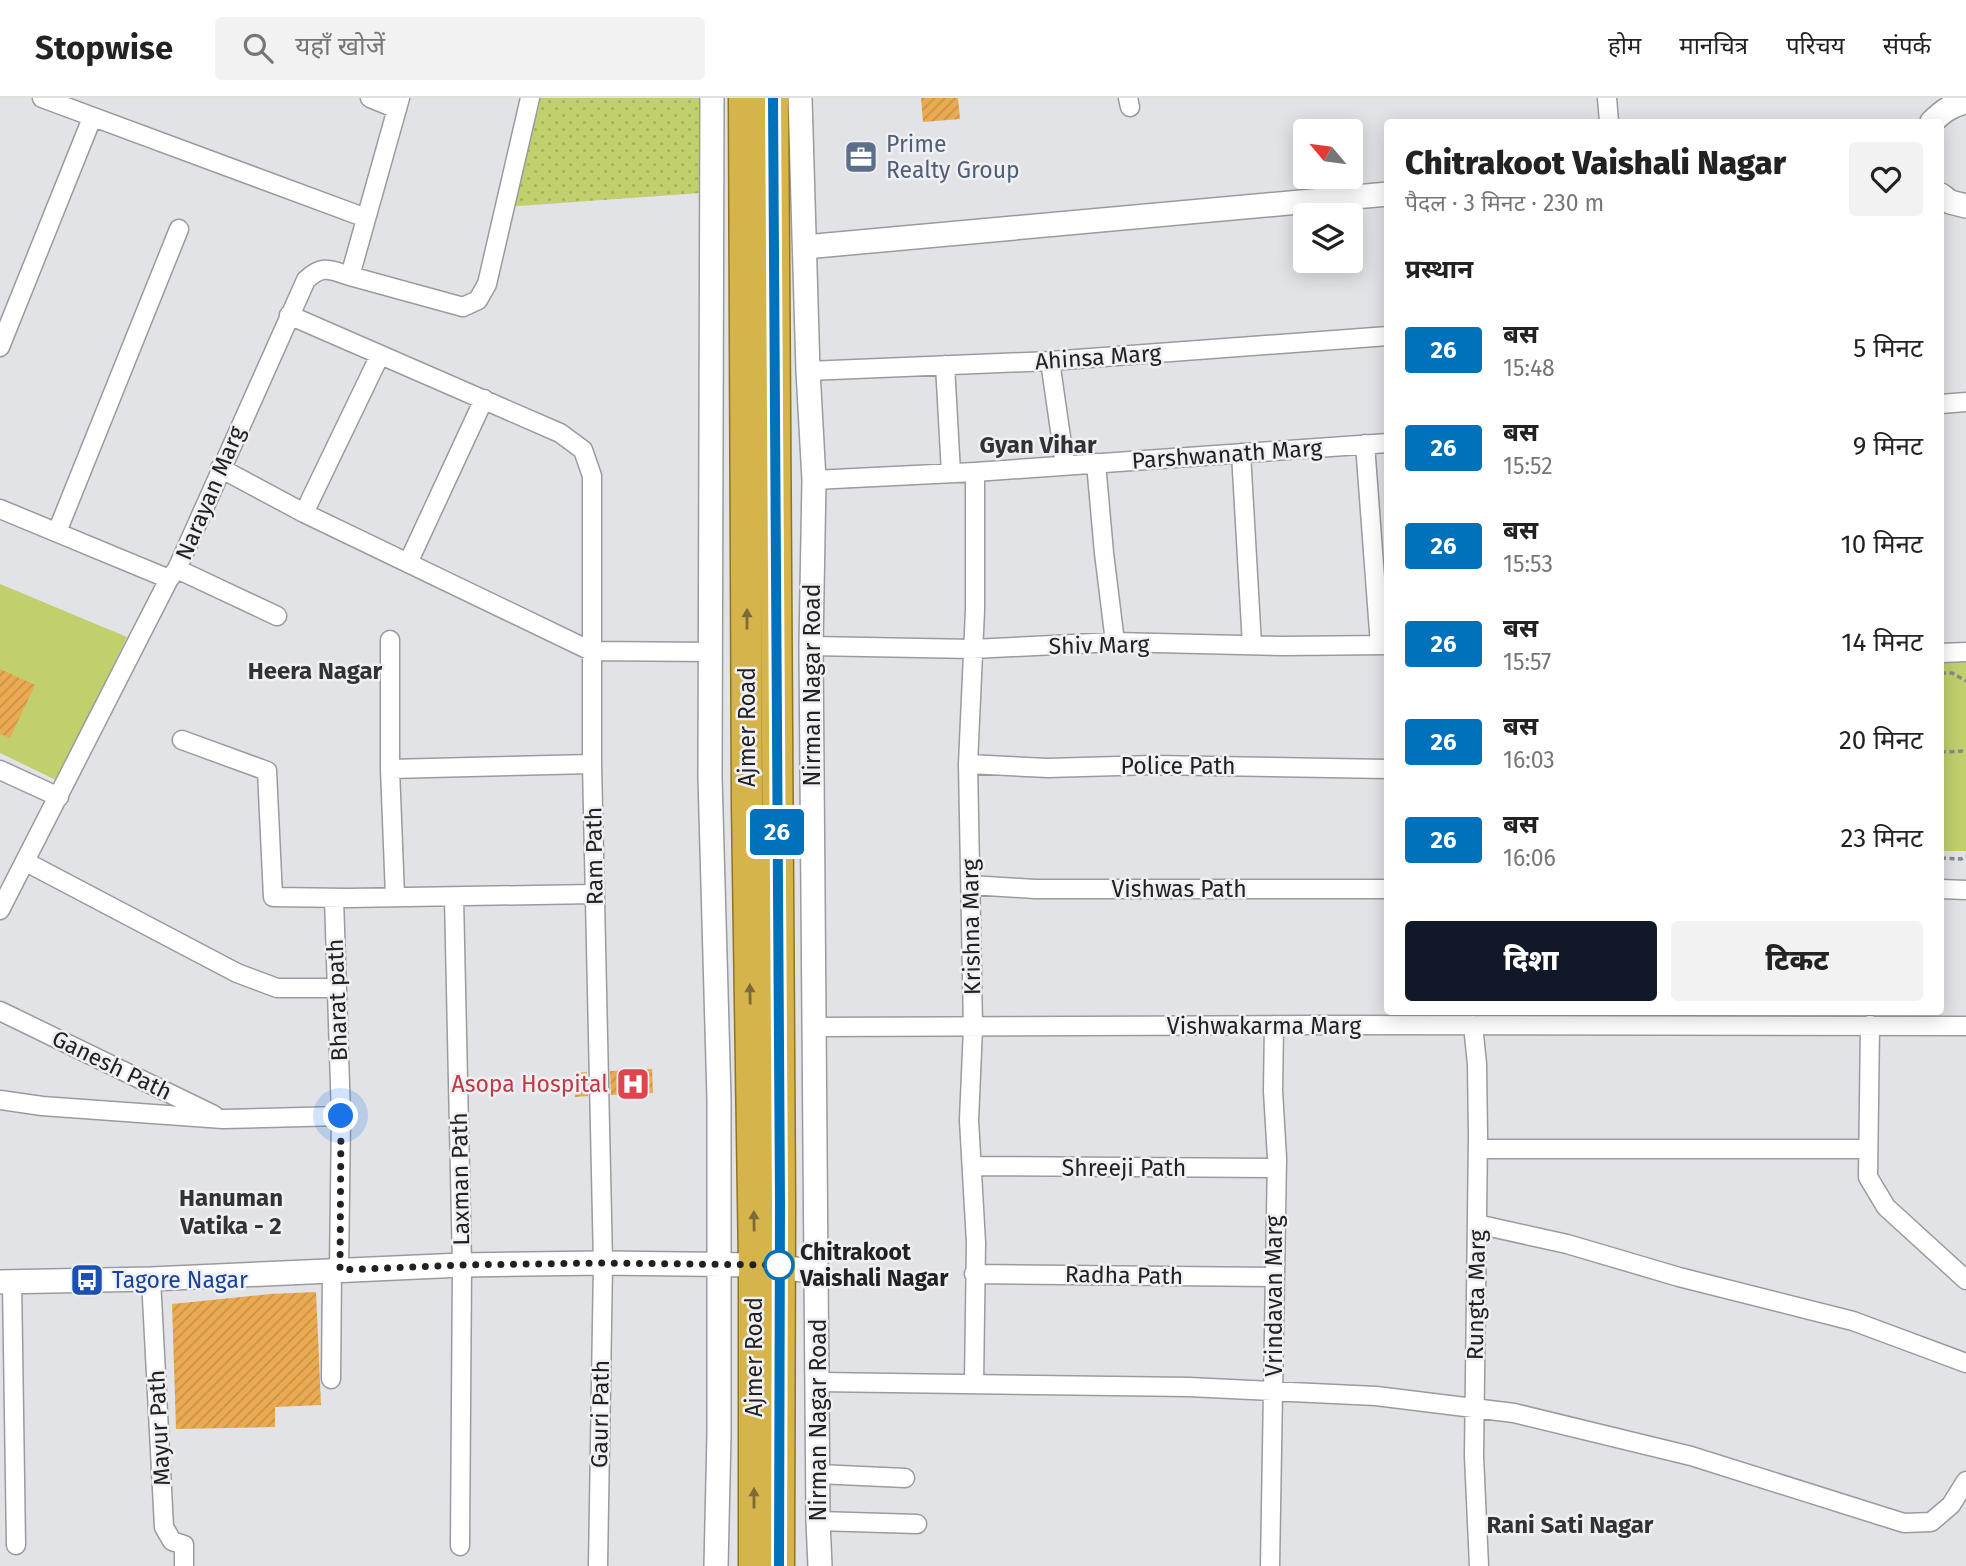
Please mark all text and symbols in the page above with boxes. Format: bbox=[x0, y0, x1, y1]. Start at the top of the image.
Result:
search box bbox=[215, 17, 705, 80]
text: Stopwise bbox=[35, 28, 173, 68]
icon: search bbox=[239, 29, 277, 67]
text: यहाँ खोजें bbox=[295, 31, 385, 62]
text: होम bbox=[1608, 32, 1641, 60]
text: मानचित्र bbox=[1679, 32, 1748, 60]
text: परिचय bbox=[1786, 32, 1845, 60]
text: संपर्क bbox=[1883, 32, 1931, 60]
north arrow bbox=[1293, 119, 1363, 189]
map controls bbox=[1293, 119, 1363, 273]
place label: Prime Realty Group bbox=[886, 130, 1020, 184]
office icon: Prime Realty Group bbox=[842, 138, 880, 176]
button: heart bbox=[1849, 142, 1923, 216]
text: Chitrakoot Vaishali Nagar bbox=[1405, 143, 1786, 183]
text: पैदल · 3 मिनट · 230 m bbox=[1405, 189, 1604, 217]
button: layers bbox=[1293, 203, 1363, 273]
text: प्रस्थान bbox=[1405, 254, 1473, 285]
text: बस bbox=[1503, 319, 1538, 350]
text: 5 मिनट bbox=[1853, 333, 1923, 364]
text: 26 bbox=[1431, 336, 1456, 364]
street label: Ahinsa Marg bbox=[1034, 339, 1162, 375]
text: 15:48 bbox=[1503, 354, 1555, 382]
text: बस bbox=[1503, 417, 1538, 448]
street label: Narayan Marg bbox=[169, 422, 251, 564]
district label: Gyan Vihar bbox=[979, 431, 1097, 459]
text: 9 मिनट bbox=[1853, 431, 1923, 462]
street label: Parshwanath Marg bbox=[1131, 433, 1323, 475]
text: 26 bbox=[1431, 434, 1456, 462]
text: 15:52 bbox=[1503, 452, 1553, 480]
text: बस bbox=[1503, 515, 1538, 546]
text: 10 मिनट bbox=[1841, 529, 1923, 560]
text: 26 bbox=[1431, 532, 1456, 560]
text: 15:53 bbox=[1503, 550, 1553, 578]
street label: Nirman Nagar Road bbox=[798, 584, 826, 786]
one-way arrow bbox=[741, 608, 753, 630]
text: बस bbox=[1503, 613, 1538, 644]
text: 14 मिनट bbox=[1841, 627, 1923, 658]
street label: Shiv Marg bbox=[1048, 630, 1150, 660]
text: 26 bbox=[1431, 630, 1456, 658]
text: 15:57 bbox=[1503, 648, 1551, 676]
district label: Heera Nagar bbox=[248, 657, 383, 685]
street label: Ajmer Road bbox=[733, 667, 761, 787]
text: बस bbox=[1503, 711, 1538, 742]
text: 20 मिनट bbox=[1839, 725, 1923, 756]
text: 26 bbox=[1431, 728, 1456, 756]
text: 16:03 bbox=[1503, 746, 1555, 774]
street label: Police Path bbox=[1121, 752, 1235, 780]
street label: Ram Path bbox=[579, 807, 609, 905]
line badge: 26 bbox=[746, 809, 808, 855]
text: बस bbox=[1503, 809, 1538, 840]
text: 26 bbox=[764, 818, 790, 846]
text: 23 मिनट bbox=[1841, 823, 1923, 854]
text: 26 bbox=[1431, 826, 1456, 854]
text: 16:06 bbox=[1503, 844, 1556, 872]
street label: Krishna Marg bbox=[956, 859, 986, 995]
street label: Vishwas Path bbox=[1111, 875, 1247, 903]
button: दिशा bbox=[1405, 921, 1657, 1001]
button: टिकट bbox=[1671, 921, 1923, 1001]
street label: Bharat path bbox=[321, 938, 353, 1062]
one-way arrow bbox=[745, 983, 756, 1005]
street label: Vishwakarma Marg bbox=[1167, 1012, 1361, 1040]
street label: Ganesh Path bbox=[48, 1024, 176, 1106]
hospital icon: Asopa Hospital bbox=[614, 1065, 652, 1103]
place label: Asopa Hospital bbox=[451, 1070, 608, 1098]
your location bbox=[323, 1098, 358, 1133]
street label: Laxman Path bbox=[445, 1112, 475, 1246]
street label: Shreeji Path bbox=[1062, 1154, 1186, 1182]
district label: Hanuman Vatika - 2 bbox=[179, 1184, 283, 1240]
one-way arrow bbox=[748, 1210, 760, 1232]
street label: Vrindavan Marg bbox=[1260, 1215, 1288, 1377]
street label: Rungta Marg bbox=[1461, 1230, 1491, 1360]
place label: Chitrakoot Vaishali Nagar bbox=[799, 1238, 949, 1292]
marker: Chitrakoot Vaishali Nagar bbox=[764, 1250, 794, 1280]
street label: Radha Path bbox=[1065, 1260, 1183, 1290]
bus stop icon: Tagore Nagar bbox=[68, 1261, 106, 1299]
place label: Tagore Nagar bbox=[112, 1266, 248, 1294]
street label: Ajmer Road bbox=[740, 1297, 768, 1417]
street label: Nirman Nagar Road bbox=[804, 1319, 832, 1521]
street label: Gauri Path bbox=[585, 1360, 615, 1468]
street label: Mayur Path bbox=[142, 1369, 176, 1487]
one-way arrow bbox=[748, 1487, 760, 1509]
district label: Rani Sati Nagar bbox=[1487, 1511, 1654, 1539]

